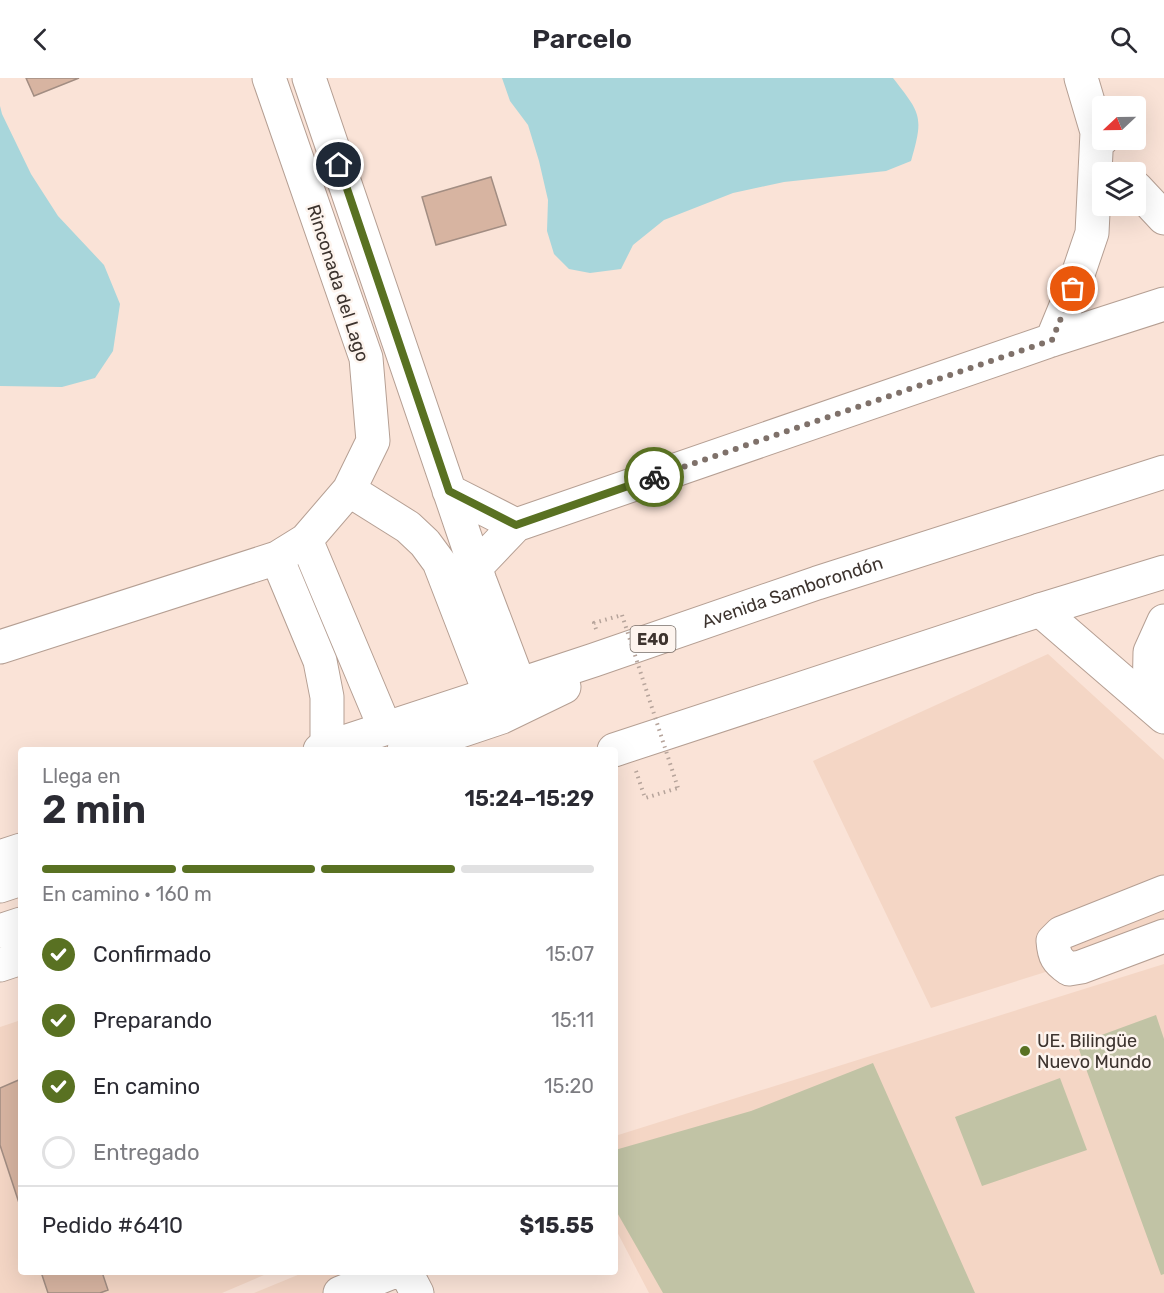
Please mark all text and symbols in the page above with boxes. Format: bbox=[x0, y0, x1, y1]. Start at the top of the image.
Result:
icon: back bbox=[24, 23, 57, 56]
text: Parcelo bbox=[532, 23, 632, 55]
icon: search bbox=[1107, 23, 1140, 56]
north arrow bbox=[1092, 96, 1146, 150]
map controls bbox=[1092, 96, 1146, 216]
pin bbox=[313, 139, 364, 190]
icon: home bbox=[322, 148, 355, 181]
button: layers bbox=[1092, 162, 1146, 216]
street label: Rinconada del Lago bbox=[302, 202, 374, 364]
pin bbox=[1047, 263, 1098, 314]
icon: bag bbox=[1056, 272, 1089, 305]
courier bbox=[624, 447, 684, 507]
icon: bike bbox=[638, 461, 671, 494]
street label: Avenida Samborondón bbox=[699, 552, 886, 633]
road number: E40 bbox=[630, 626, 676, 652]
text: Llega en bbox=[42, 764, 121, 788]
text: 15:24–15:29 bbox=[465, 785, 594, 812]
text: 2 min bbox=[42, 787, 146, 833]
text: En camino · 160 m bbox=[42, 882, 212, 906]
icon: check bbox=[42, 938, 75, 971]
text: Confirmado bbox=[93, 941, 211, 968]
text: 15:07 bbox=[545, 942, 594, 966]
icon: check bbox=[42, 1004, 75, 1037]
text: Preparando bbox=[93, 1007, 212, 1034]
text: 15:11 bbox=[551, 1008, 594, 1032]
place label: UE. Bilingüe Nuevo Mundo bbox=[1037, 1030, 1152, 1073]
marker: UE. Bilingüe Nuevo Mundo bbox=[1018, 1044, 1032, 1058]
icon: check bbox=[42, 1070, 75, 1103]
text: En camino bbox=[93, 1073, 200, 1100]
text: 15:20 bbox=[544, 1074, 594, 1098]
text: Entregado bbox=[93, 1139, 200, 1166]
text: Pedido #6410 bbox=[42, 1212, 183, 1239]
text: $15.55 bbox=[520, 1212, 594, 1239]

